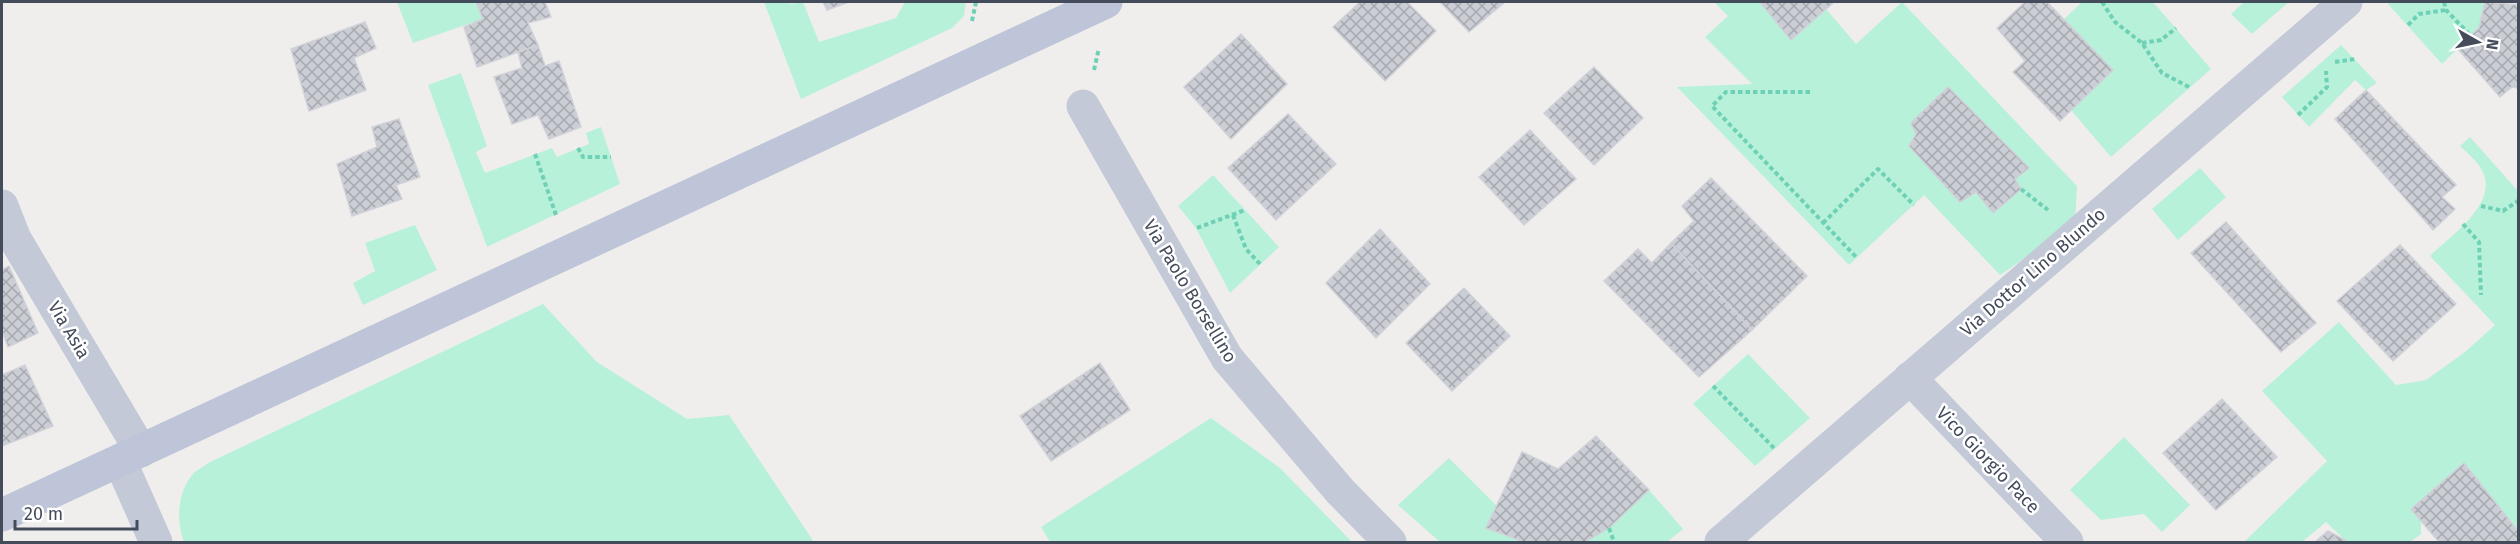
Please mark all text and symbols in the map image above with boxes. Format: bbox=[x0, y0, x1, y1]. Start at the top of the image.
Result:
north arrow bbox=[2448, 12, 2508, 72]
text: N bbox=[2482, 38, 2503, 51]
street label: Via Dottor Lino Blundo bbox=[1956, 203, 2110, 341]
street label: Via Paolo Borsellino bbox=[1139, 216, 1241, 366]
street label: Via Asia bbox=[43, 297, 95, 363]
street label: Vico Giorgio Pace bbox=[1932, 402, 2044, 518]
scale bar bbox=[15, 493, 136, 531]
text: 20 m bbox=[24, 503, 63, 525]

